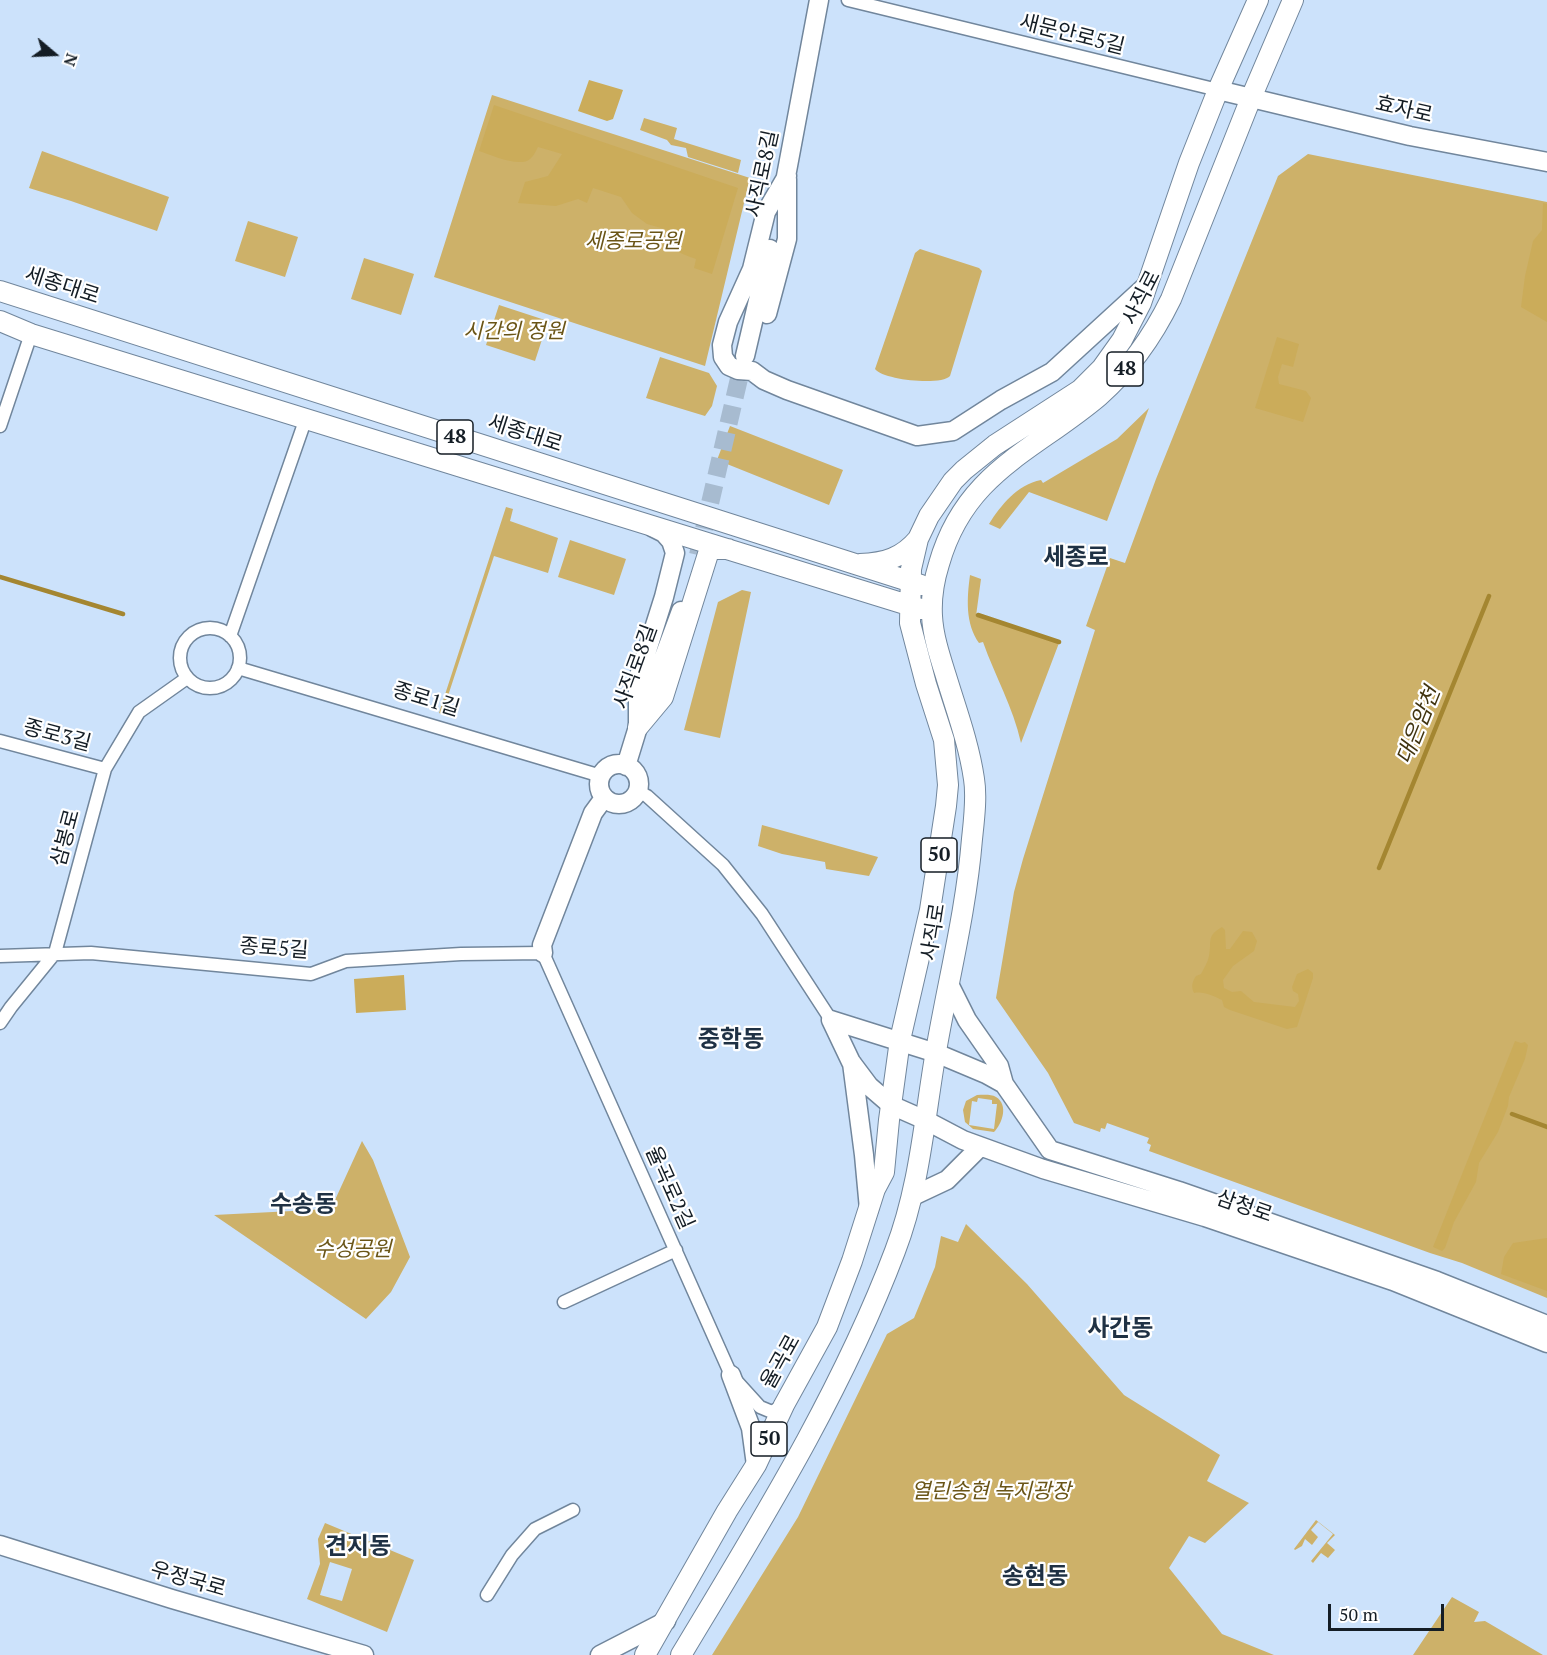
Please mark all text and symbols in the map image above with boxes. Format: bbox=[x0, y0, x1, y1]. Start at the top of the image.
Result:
street label: 새문안로5길 bbox=[1017, 10, 1127, 60]
north arrow bbox=[24, 24, 84, 84]
text: N bbox=[59, 51, 83, 69]
street label: 효자로 bbox=[1373, 91, 1435, 129]
street label: 사직로8길 bbox=[741, 128, 785, 220]
park label: 세종로공원 bbox=[585, 229, 681, 255]
street label: 세종대로 bbox=[21, 262, 103, 310]
street label: 사직로 bbox=[1118, 266, 1166, 330]
park label: 시간의 정원 bbox=[463, 319, 565, 345]
road number: 48 bbox=[1107, 352, 1143, 386]
street label: 세종대로 bbox=[484, 410, 566, 458]
road number: 48 bbox=[437, 420, 473, 454]
district label: 세종로 bbox=[1043, 544, 1109, 572]
street label: 사직로8길 bbox=[609, 621, 663, 713]
street label: 종로1길 bbox=[389, 678, 463, 722]
water label: 대은암천 bbox=[1392, 684, 1446, 768]
street label: 종로3길 bbox=[20, 715, 94, 757]
street label: 삼봉로 bbox=[46, 807, 86, 869]
road number: 50 bbox=[921, 838, 957, 872]
street label: 사직로 bbox=[917, 901, 951, 963]
street label: 종로5길 bbox=[239, 934, 309, 964]
district label: 중학동 bbox=[698, 1026, 764, 1054]
street label: 율곡로2길 bbox=[639, 1142, 699, 1234]
street label: 삼청로 bbox=[1212, 1186, 1276, 1228]
district label: 수송동 bbox=[270, 1191, 336, 1219]
park label: 수성공원 bbox=[314, 1237, 392, 1263]
district label: 사간동 bbox=[1087, 1315, 1153, 1343]
street label: 율곡로 bbox=[756, 1331, 806, 1393]
road number: 50 bbox=[751, 1422, 787, 1456]
park label: 열린송현 녹지광장 bbox=[911, 1479, 1071, 1505]
district label: 견지동 bbox=[325, 1533, 391, 1561]
street label: 우정국로 bbox=[147, 1557, 229, 1603]
district label: 송현동 bbox=[1002, 1563, 1068, 1591]
scale bar bbox=[1331, 1592, 1446, 1630]
text: 50 m bbox=[1339, 1602, 1378, 1626]

